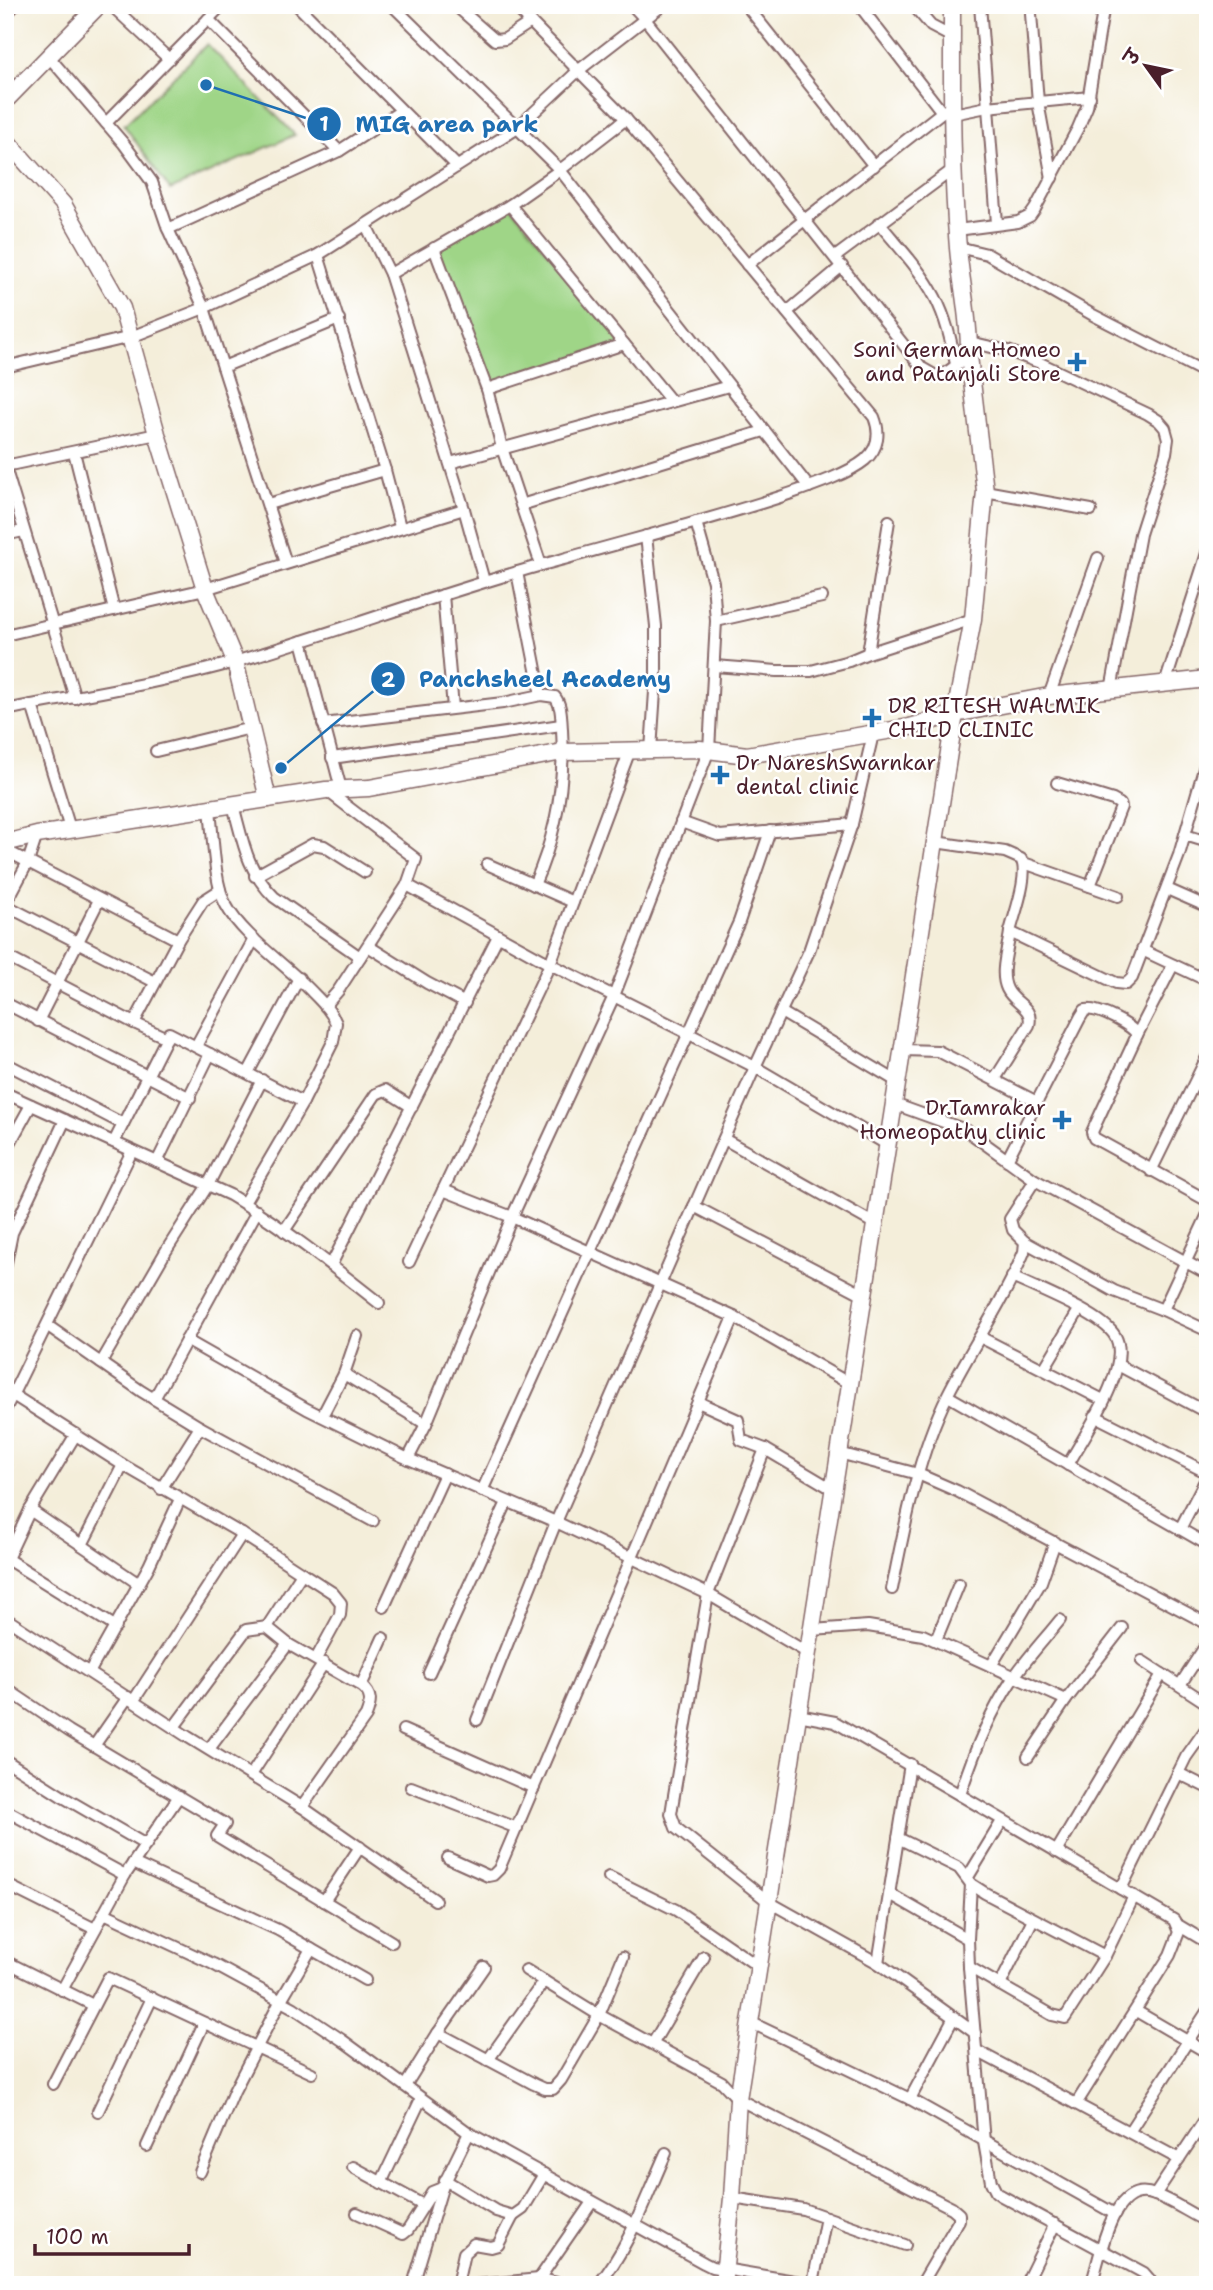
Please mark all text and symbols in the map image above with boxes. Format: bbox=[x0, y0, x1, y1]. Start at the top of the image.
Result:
north arrow bbox=[1112, 32, 1182, 102]
text: उ bbox=[1117, 43, 1147, 71]
callout: MIG area park bbox=[306, 102, 552, 146]
text: MIG area park bbox=[356, 109, 538, 139]
text: 1 bbox=[319, 110, 329, 138]
place label: Soni German Homeo and Patanjali Store bbox=[853, 336, 1061, 388]
marker: Soni German Homeo and Patanjali Store bbox=[1067, 352, 1087, 372]
callout: Panchsheel Academy bbox=[370, 657, 685, 701]
text: Panchsheel Academy bbox=[419, 664, 671, 694]
text: 2 bbox=[381, 666, 396, 694]
place label: DR RITESH WALMIK CHILD CLINIC bbox=[888, 692, 1101, 744]
marker: DR RITESH WALMIK CHILD CLINIC bbox=[862, 708, 882, 728]
place label: Dr NareshSwarnkar dental clinic bbox=[736, 749, 936, 801]
marker: Dr NareshSwarnkar dental clinic bbox=[710, 765, 730, 785]
place label: Dr.Tamrakar Homeopathy clinic bbox=[859, 1094, 1046, 1146]
marker: Dr.Tamrakar Homeopathy clinic bbox=[1052, 1110, 1072, 1130]
scale bar bbox=[35, 2213, 189, 2257]
text: 100 m bbox=[46, 2223, 109, 2251]

